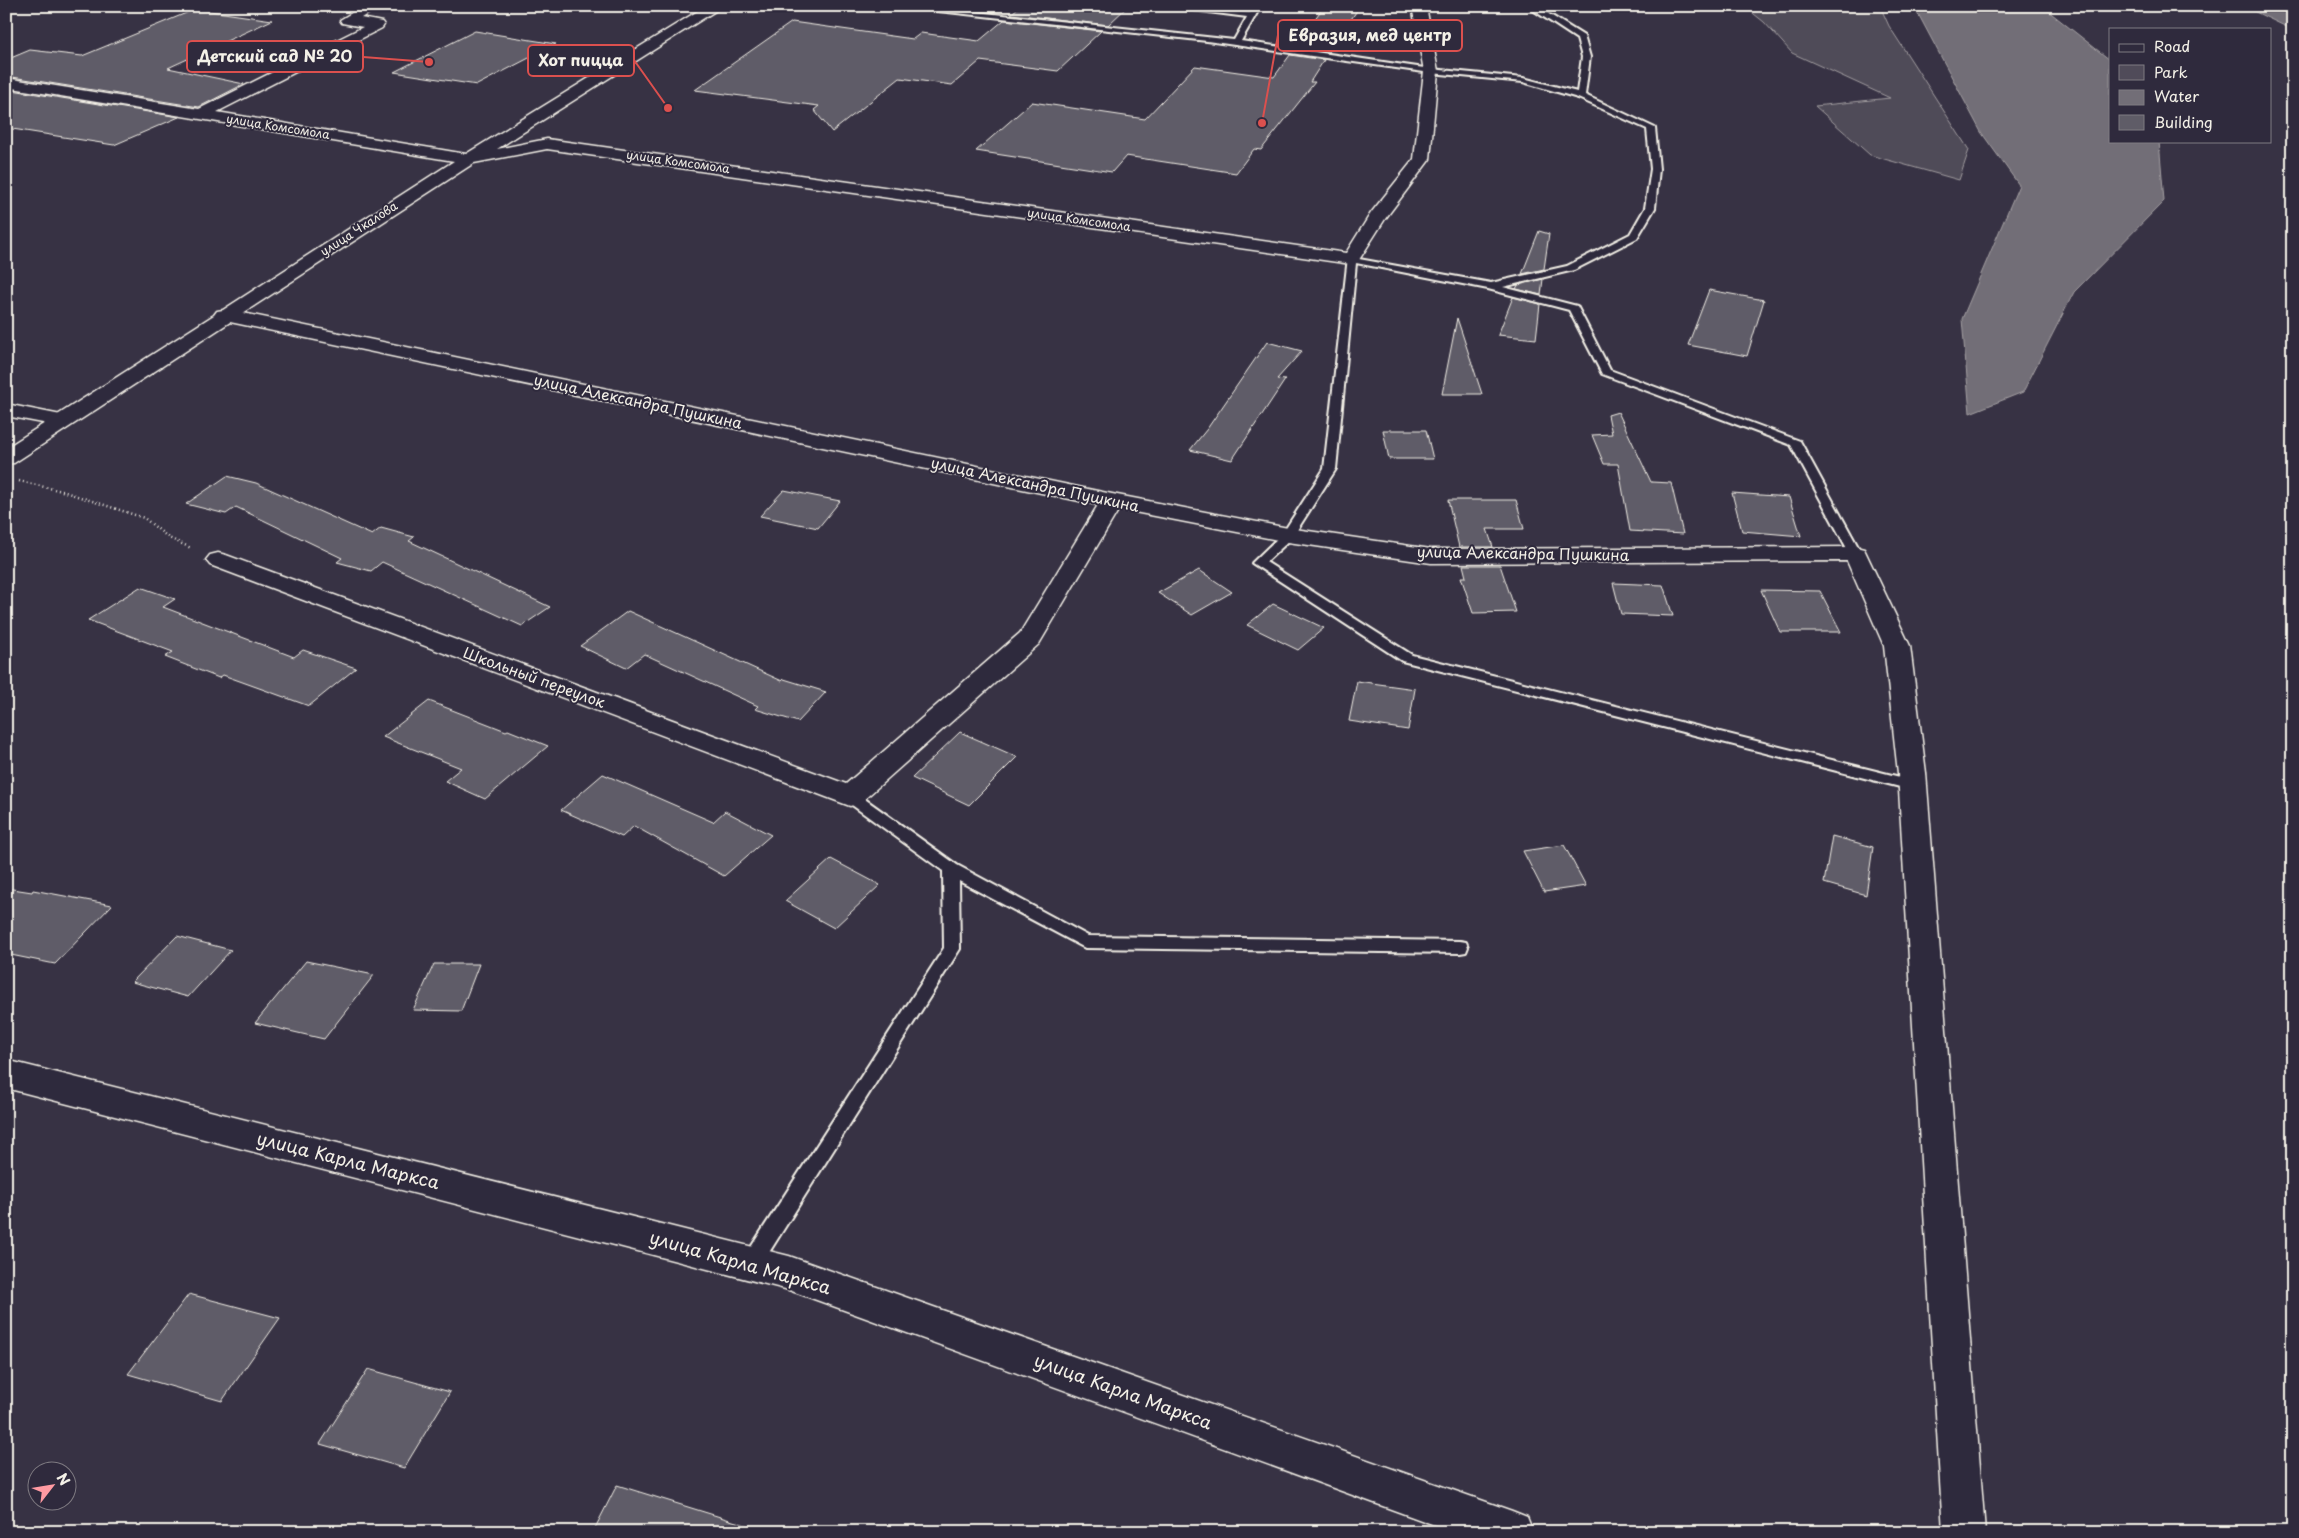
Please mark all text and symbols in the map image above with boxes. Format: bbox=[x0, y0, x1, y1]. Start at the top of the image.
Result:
callout: Евразия, мед центр bbox=[1278, 20, 1462, 51]
text: Евразия, мед центр bbox=[1288, 22, 1452, 46]
legend bbox=[2109, 28, 2272, 142]
text: Road bbox=[2154, 34, 2190, 57]
callout: Детский сад № 20 bbox=[187, 41, 363, 72]
text: Детский сад № 20 bbox=[197, 43, 353, 67]
callout: Хот пицца bbox=[528, 45, 634, 76]
text: Хот пицца bbox=[539, 47, 623, 71]
text: Park bbox=[2154, 60, 2188, 83]
text: Water bbox=[2154, 84, 2199, 107]
street label: улица Комсомола bbox=[225, 109, 332, 143]
text: Building bbox=[2154, 110, 2213, 133]
street label: улица Комсомола bbox=[625, 145, 732, 177]
street label: улица Чкалова bbox=[316, 196, 401, 260]
street label: улица Комсомола bbox=[1026, 203, 1133, 235]
street label: улица Александра Пушкина bbox=[532, 367, 745, 434]
street label: улица Александра Пушкина bbox=[929, 450, 1142, 517]
street label: улица Александра Пушкина bbox=[1417, 539, 1630, 566]
street label: Школьный переулок bbox=[460, 640, 609, 713]
street label: улица Карла Маркса bbox=[254, 1124, 443, 1196]
street label: улица Карла Маркса bbox=[647, 1223, 835, 1301]
street label: улица Карла Маркса bbox=[1031, 1346, 1217, 1436]
north arrow bbox=[28, 1460, 78, 1510]
text: N bbox=[52, 1469, 75, 1489]

